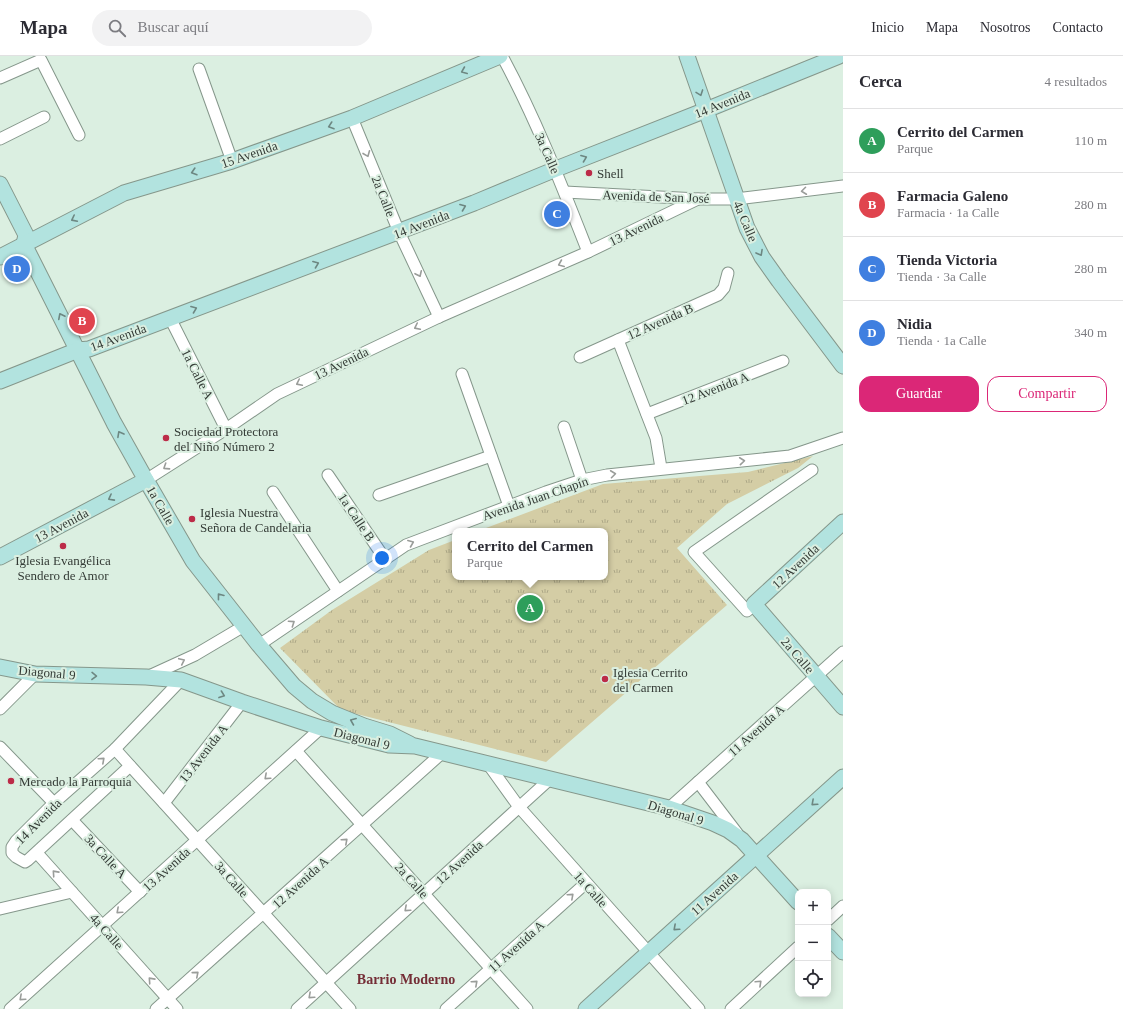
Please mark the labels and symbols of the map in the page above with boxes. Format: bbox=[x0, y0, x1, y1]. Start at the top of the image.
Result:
one-way arrow bbox=[461, 66, 469, 74]
street label: 14 Avenida bbox=[692, 85, 752, 121]
one-way arrow bbox=[696, 89, 704, 96]
one-way arrow bbox=[328, 121, 335, 130]
street label: 3a Calle bbox=[532, 131, 563, 176]
street label: 15 Avenida bbox=[219, 138, 280, 171]
one-way arrow bbox=[362, 150, 370, 158]
one-way arrow bbox=[580, 154, 587, 162]
place label: Shell bbox=[597, 166, 624, 181]
one-way arrow bbox=[191, 167, 198, 176]
marker: Shell bbox=[584, 168, 594, 178]
street label: 2a Calle bbox=[369, 173, 399, 219]
one-way arrow bbox=[801, 186, 807, 195]
street label: Avenida de San José bbox=[602, 187, 710, 206]
street label: 4a Calle bbox=[730, 198, 761, 244]
pin: C bbox=[544, 199, 570, 229]
one-way arrow bbox=[460, 204, 467, 212]
street label: 14 Avenida bbox=[391, 207, 451, 242]
street label: 13 Avenida bbox=[607, 210, 666, 249]
one-way arrow bbox=[71, 214, 78, 221]
one-way arrow bbox=[756, 249, 763, 257]
pin: D bbox=[4, 254, 30, 284]
one-way arrow bbox=[558, 259, 565, 267]
one-way arrow bbox=[312, 260, 319, 268]
one-way arrow bbox=[414, 269, 422, 277]
street label: 12 Avenida B bbox=[625, 300, 696, 343]
pin: B bbox=[69, 306, 95, 336]
one-way arrow bbox=[190, 306, 197, 314]
one-way arrow bbox=[58, 312, 65, 320]
street label: 14 Avenida bbox=[88, 320, 148, 355]
one-way arrow bbox=[413, 322, 421, 330]
street label: 13 Avenida bbox=[312, 344, 371, 383]
street label: 1a Calle A bbox=[178, 346, 217, 403]
street label: 12 Avenida A bbox=[680, 369, 751, 408]
one-way arrow bbox=[296, 378, 304, 386]
place label: Sociedad Protectora del Niño Número 2 bbox=[174, 424, 279, 454]
one-way arrow bbox=[118, 431, 125, 438]
marker: Sociedad Protectora del Niño Número 2 bbox=[161, 433, 171, 443]
one-way arrow bbox=[739, 456, 745, 465]
one-way arrow bbox=[163, 462, 170, 470]
one-way arrow bbox=[610, 470, 616, 479]
street label: Avenida Juan Chapín bbox=[480, 473, 591, 524]
street label: 1a Calle bbox=[143, 483, 178, 528]
street label: 1a Calle B bbox=[335, 490, 378, 544]
one-way arrow bbox=[108, 494, 116, 501]
street label: 13 Avenida bbox=[32, 505, 91, 546]
place label: Iglesia Nuestra Señora de Candelaria bbox=[200, 505, 311, 535]
marker: Iglesia Nuestra Señora de Candelaria bbox=[187, 514, 197, 524]
one-way arrow bbox=[408, 540, 415, 548]
marker: Iglesia Evangélica Sendero de Amor bbox=[58, 541, 68, 551]
street label: 12 Avenida bbox=[769, 541, 822, 592]
your location bbox=[372, 548, 392, 568]
place label: Iglesia Evangélica Sendero de Amor bbox=[15, 553, 111, 583]
one-way arrow bbox=[218, 593, 225, 600]
pin: A bbox=[517, 593, 543, 623]
one-way arrow bbox=[287, 621, 294, 628]
street label: 2a Calle bbox=[778, 634, 818, 677]
one-way arrow bbox=[177, 658, 185, 666]
street label: Diagonal 9 bbox=[18, 663, 76, 682]
place label: Iglesia Cerrito del Carmen bbox=[613, 665, 688, 695]
one-way arrow bbox=[91, 671, 97, 680]
marker: Iglesia Cerrito del Carmen bbox=[600, 674, 610, 684]
one-way arrow bbox=[218, 690, 225, 699]
street label: 11 Avenida A bbox=[725, 701, 788, 759]
one-way arrow bbox=[349, 718, 356, 726]
street label: 13 Avenida A bbox=[176, 720, 231, 786]
street label: Diagonal 9 bbox=[332, 724, 392, 753]
one-way arrow bbox=[98, 757, 105, 764]
one-way arrow bbox=[264, 772, 272, 780]
place label: Mercado la Parroquia bbox=[19, 774, 132, 789]
marker: Mercado la Parroquia bbox=[6, 776, 16, 786]
street label: 14 Avenida bbox=[12, 795, 65, 847]
street label: Diagonal 9 bbox=[646, 797, 705, 828]
one-way arrow bbox=[811, 798, 819, 806]
street label: 3a Calle A bbox=[81, 831, 130, 882]
street label: 12 Avenida bbox=[433, 837, 486, 888]
one-way arrow bbox=[340, 838, 348, 846]
street label: 13 Avenida bbox=[140, 844, 193, 895]
street label: 12 Avenida A bbox=[269, 853, 332, 912]
street label: 3a Calle bbox=[212, 858, 252, 900]
street label: 2a Calle bbox=[392, 859, 432, 901]
street label: 1a Calle bbox=[571, 868, 611, 910]
street label: 11 Avenida bbox=[688, 868, 741, 918]
one-way arrow bbox=[52, 870, 60, 878]
one-way arrow bbox=[567, 894, 574, 901]
one-way arrow bbox=[404, 904, 412, 912]
one-way arrow bbox=[116, 906, 123, 913]
street label: 4a Calle bbox=[87, 910, 127, 952]
street label: 11 Avenida A bbox=[485, 917, 548, 975]
one-way arrow bbox=[673, 923, 681, 930]
one-way arrow bbox=[191, 971, 199, 979]
district label: Barrio Moderno bbox=[357, 972, 455, 987]
one-way arrow bbox=[149, 977, 156, 985]
one-way arrow bbox=[755, 980, 762, 987]
one-way arrow bbox=[470, 981, 477, 988]
one-way arrow bbox=[308, 992, 316, 999]
one-way arrow bbox=[19, 993, 27, 1001]

